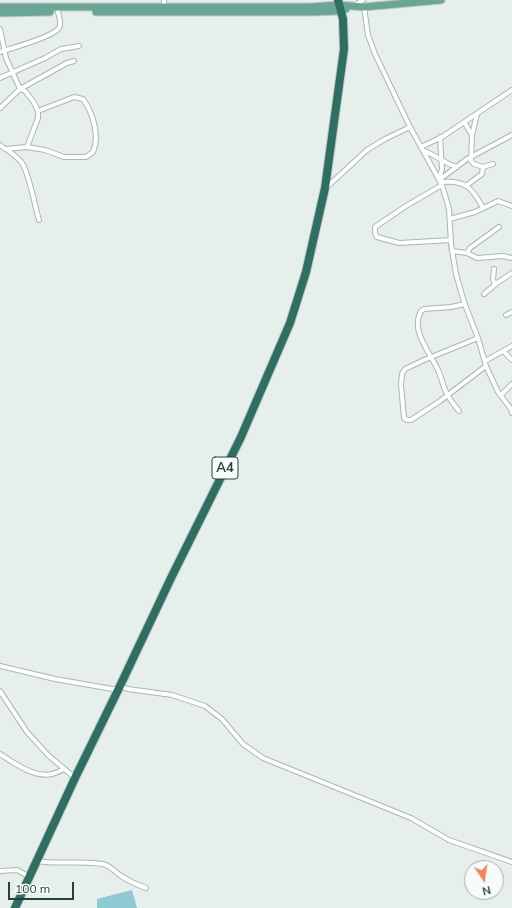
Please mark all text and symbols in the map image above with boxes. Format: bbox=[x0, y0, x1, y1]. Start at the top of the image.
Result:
road number: A4 bbox=[212, 457, 238, 479]
north arrow bbox=[464, 860, 504, 900]
scale bar bbox=[10, 874, 76, 900]
text: 100 m bbox=[15, 881, 50, 896]
text: N bbox=[481, 883, 492, 898]

